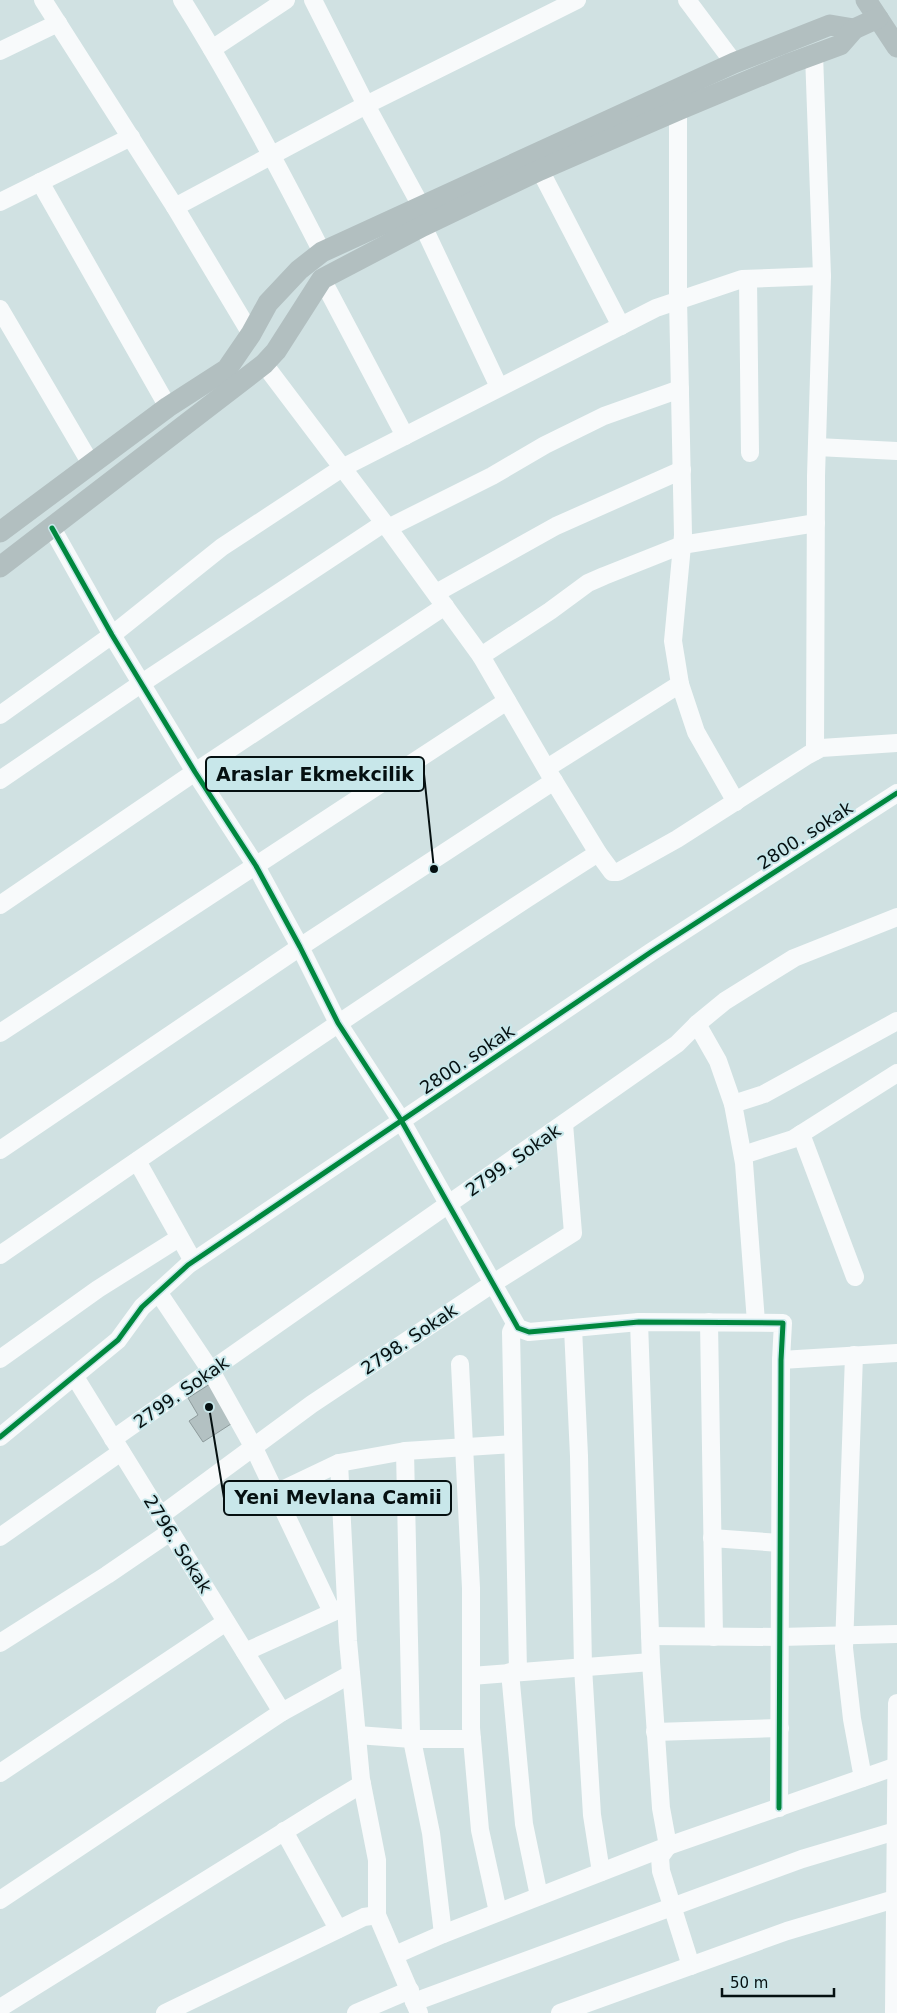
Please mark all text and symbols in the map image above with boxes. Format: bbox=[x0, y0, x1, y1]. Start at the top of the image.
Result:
callout: Araslar Ekmekcilik bbox=[206, 757, 424, 791]
text: Araslar Ekmekcilik bbox=[216, 763, 414, 785]
street label: 2800. sokak bbox=[753, 796, 857, 874]
street label: 2800. sokak bbox=[416, 1019, 519, 1098]
street label: 2799. Sokak bbox=[461, 1119, 565, 1201]
street label: 2798. Sokak bbox=[357, 1299, 461, 1379]
street label: 2799. Sokak bbox=[129, 1351, 233, 1433]
callout: Yeni Mevlana Camii bbox=[224, 1481, 451, 1515]
text: Yeni Mevlana Camii bbox=[233, 1486, 442, 1508]
street label: 2796. Sokak bbox=[140, 1491, 217, 1597]
scale bar bbox=[722, 1966, 834, 1998]
text: 50 m bbox=[730, 1974, 768, 1992]

